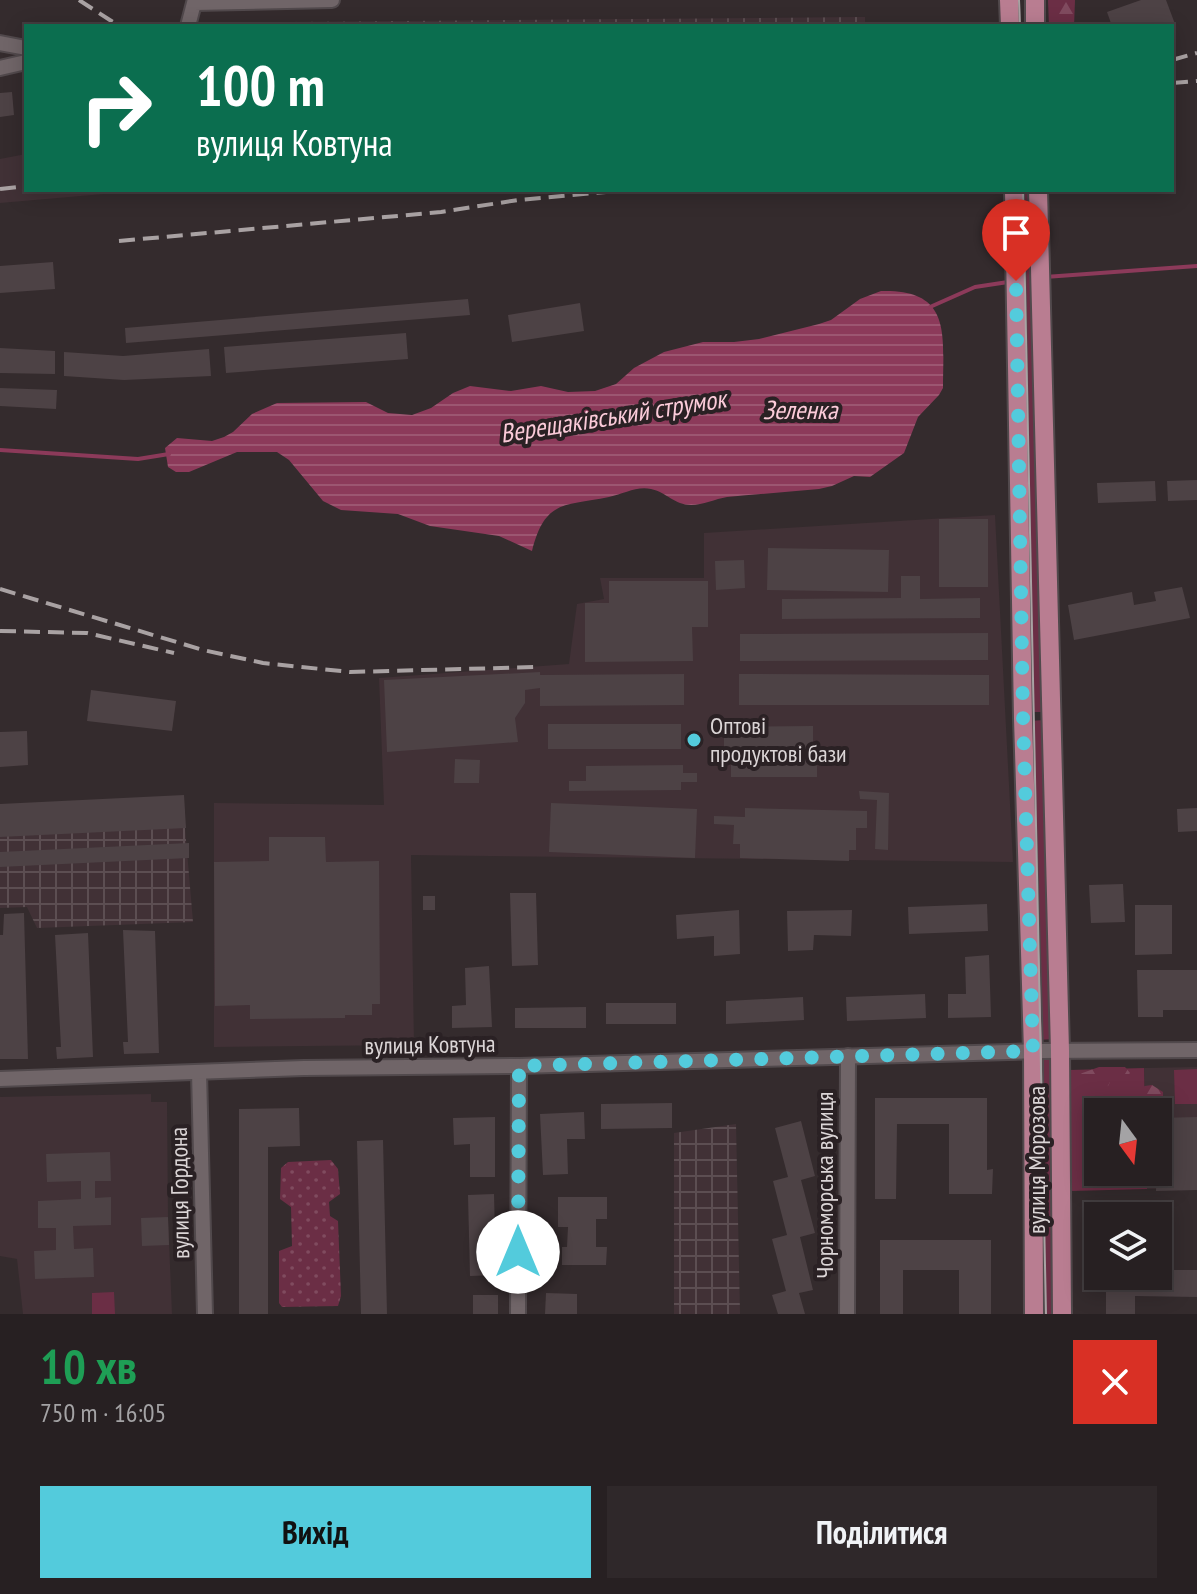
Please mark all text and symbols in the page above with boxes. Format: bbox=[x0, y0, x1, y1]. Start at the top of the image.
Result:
text: 100 m bbox=[196, 49, 325, 121]
icon: right bbox=[64, 56, 168, 160]
text: вулиця Ковтуна bbox=[196, 119, 393, 166]
pin bbox=[982, 199, 1050, 281]
icon: arrive bbox=[994, 211, 1038, 255]
water label: Верещаківський струмок bbox=[498, 381, 731, 450]
water label: Зеленка bbox=[763, 393, 839, 426]
place label: Оптові продуктові бази bbox=[710, 710, 847, 769]
marker: Оптові продуктові бази bbox=[685, 731, 703, 749]
street label: вулиця Ковтуна bbox=[364, 1028, 496, 1061]
street label: вулиця Морозова bbox=[1021, 1086, 1052, 1234]
street label: Чорноморська вулиця bbox=[809, 1092, 840, 1278]
north arrow bbox=[1084, 1098, 1172, 1186]
map controls bbox=[1084, 1098, 1172, 1290]
street label: вулиця Гордона bbox=[163, 1127, 196, 1259]
button: layers bbox=[1084, 1202, 1172, 1290]
position arrow bbox=[476, 1210, 560, 1294]
text: 10 хв bbox=[40, 1335, 137, 1397]
button: close bbox=[1073, 1340, 1157, 1424]
text: 750 m · 16:05 bbox=[40, 1396, 166, 1429]
button: Вихід bbox=[40, 1486, 591, 1578]
button: Поділитися bbox=[607, 1486, 1157, 1578]

